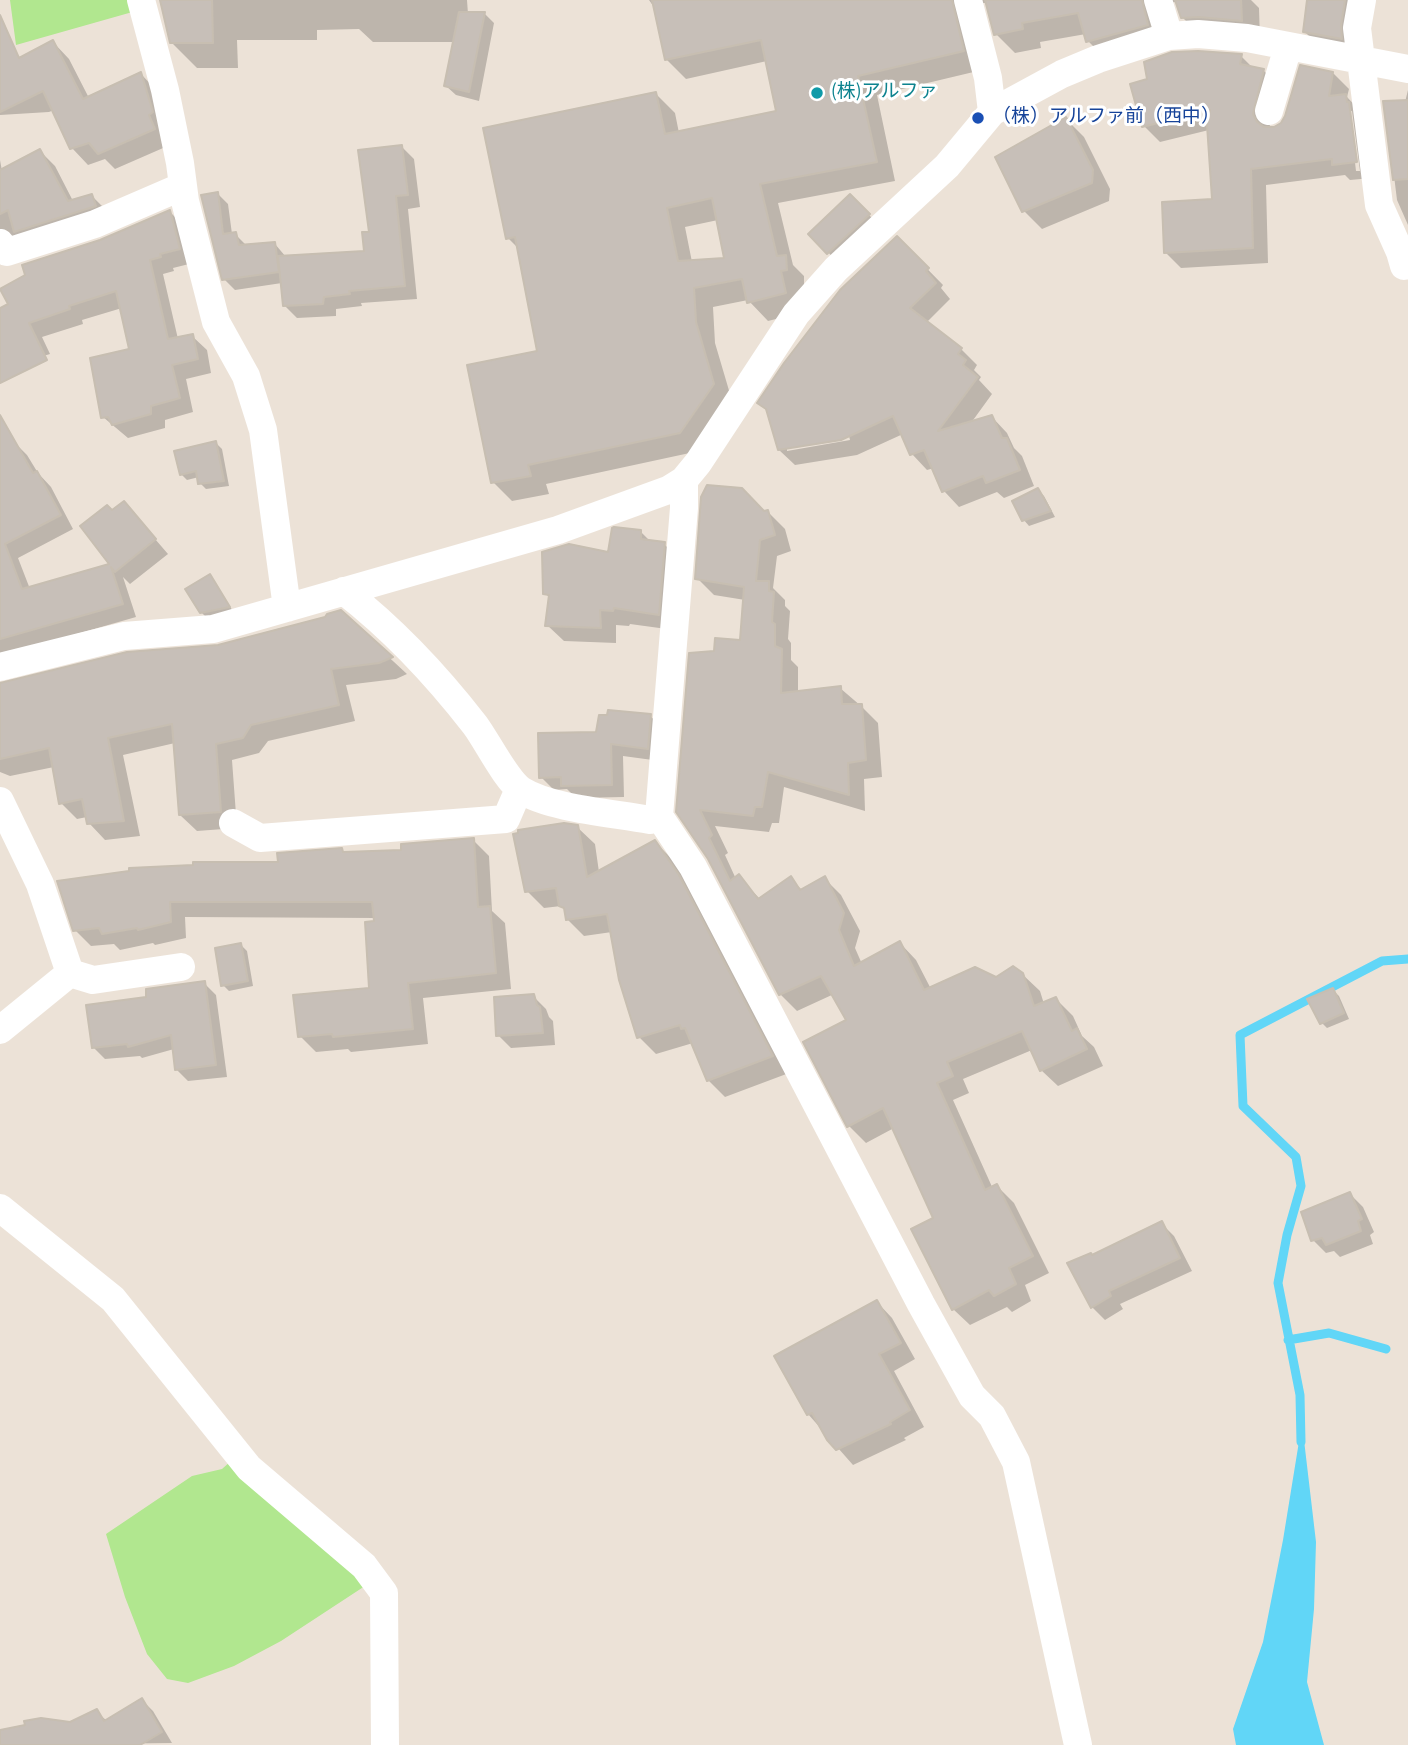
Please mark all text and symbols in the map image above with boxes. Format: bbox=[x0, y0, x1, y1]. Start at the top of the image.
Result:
place label: (株)アルファ bbox=[831, 82, 938, 104]
marker: (株)アルファ bbox=[809, 85, 825, 101]
place label: （株）アルファ前（西中） bbox=[992, 107, 1220, 129]
marker: （株）アルファ前（西中） bbox=[970, 110, 986, 126]

